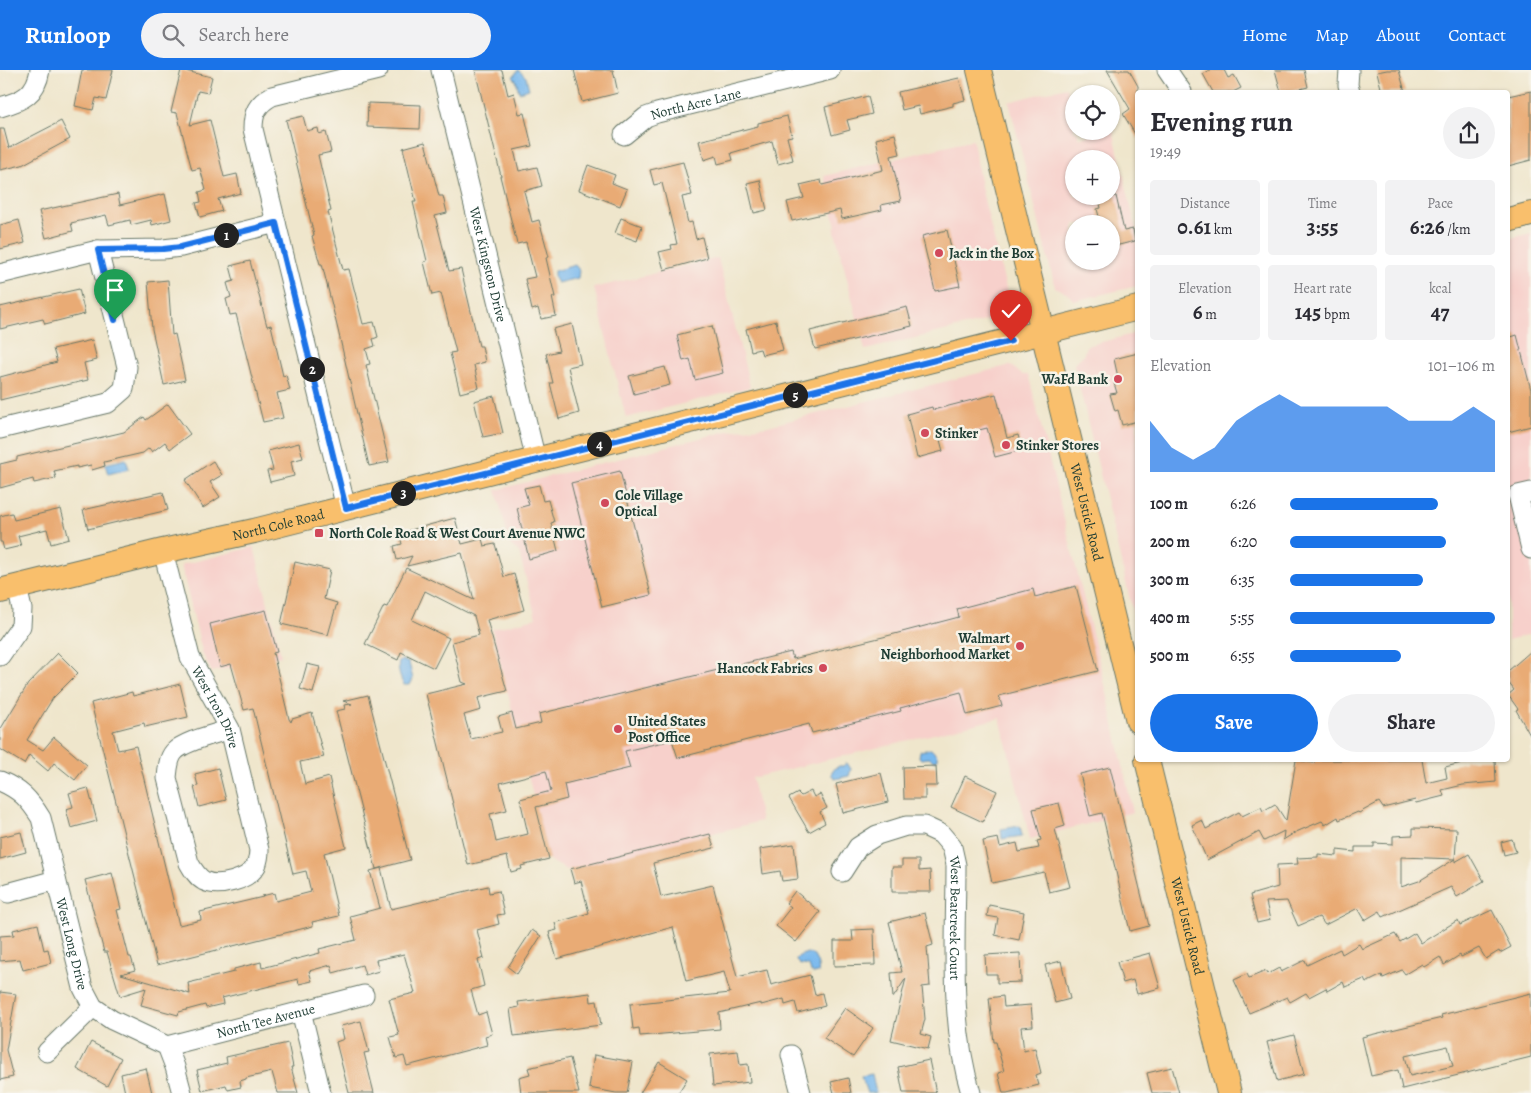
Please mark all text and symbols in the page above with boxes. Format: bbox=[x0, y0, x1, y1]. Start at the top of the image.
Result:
search box bbox=[141, 13, 491, 58]
text: Runloop bbox=[25, 19, 111, 51]
icon: search bbox=[159, 21, 187, 49]
text: Search here bbox=[199, 22, 289, 48]
text: Home bbox=[1242, 23, 1287, 47]
text: Map bbox=[1315, 23, 1348, 47]
text: About bbox=[1376, 23, 1420, 47]
text: Contact bbox=[1448, 23, 1506, 47]
street label: North Acre Lane bbox=[648, 83, 743, 124]
map controls bbox=[1065, 85, 1120, 270]
button: locate bbox=[1065, 85, 1120, 140]
text: Evening run bbox=[1150, 103, 1293, 141]
button: share bbox=[1443, 107, 1495, 159]
text: 19:49 bbox=[1150, 141, 1181, 163]
button: + bbox=[1065, 150, 1120, 205]
text: Distance bbox=[1180, 194, 1230, 213]
text: Time bbox=[1308, 194, 1337, 213]
text: Pace bbox=[1427, 194, 1453, 213]
street label: West Kingston Drive bbox=[465, 204, 512, 324]
text: 0.61 bbox=[1177, 213, 1211, 241]
text: 3:55 bbox=[1307, 213, 1338, 241]
text: 6:26 bbox=[1410, 213, 1445, 241]
button: − bbox=[1065, 215, 1120, 270]
text: km bbox=[1211, 220, 1232, 239]
text: /km bbox=[1445, 220, 1471, 239]
pin: 1 bbox=[214, 222, 238, 248]
text: 1 bbox=[224, 226, 229, 245]
place label: Jack in the Box bbox=[949, 244, 1034, 263]
marker: Jack in the Box bbox=[933, 247, 945, 259]
pin bbox=[94, 269, 136, 320]
icon: arrive bbox=[101, 276, 129, 304]
text: Elevation bbox=[1178, 279, 1232, 298]
text: Heart rate bbox=[1293, 279, 1352, 298]
text: kcal bbox=[1429, 279, 1451, 298]
pin bbox=[990, 290, 1032, 341]
icon: check bbox=[997, 297, 1025, 325]
text: 6 bbox=[1193, 298, 1203, 326]
text: 145 bbox=[1295, 298, 1321, 326]
text: 47 bbox=[1431, 298, 1450, 326]
text: m bbox=[1203, 305, 1217, 324]
text: bpm bbox=[1321, 305, 1350, 324]
text: Elevation bbox=[1150, 355, 1211, 377]
text: 101–106 m bbox=[1428, 355, 1495, 377]
pin: 2 bbox=[300, 356, 324, 382]
text: 2 bbox=[309, 360, 316, 379]
place label: WaFd Bank bbox=[1041, 370, 1109, 389]
marker: WaFd Bank bbox=[1112, 373, 1124, 385]
pin: 5 bbox=[782, 382, 808, 408]
text: 5 bbox=[793, 386, 798, 405]
place label: Stinker bbox=[935, 424, 979, 443]
marker: Stinker bbox=[919, 427, 931, 439]
pin: 4 bbox=[586, 432, 612, 456]
text: 4 bbox=[596, 435, 603, 454]
place label: Stinker Stores bbox=[1016, 436, 1099, 455]
marker: Stinker Stores bbox=[1000, 439, 1012, 451]
street label: West Ustick Road bbox=[1066, 460, 1108, 563]
pin: 3 bbox=[390, 480, 416, 506]
text: 3 bbox=[400, 484, 407, 503]
place label: Cole Village Optical bbox=[615, 486, 684, 521]
text: 100 m bbox=[1150, 493, 1188, 515]
text: 6:26 bbox=[1230, 493, 1256, 515]
marker: Cole Village Optical bbox=[599, 497, 611, 509]
street label: North Cole Road bbox=[230, 504, 327, 545]
place label: North Cole Road & West Court Avenue NWC bbox=[329, 524, 586, 543]
marker: North Cole Road & West Court Avenue NWC bbox=[313, 527, 325, 539]
text: 200 m bbox=[1150, 531, 1190, 553]
text: 6:20 bbox=[1230, 531, 1257, 553]
text: 300 m bbox=[1150, 569, 1189, 591]
text: 6:35 bbox=[1230, 569, 1255, 591]
text: 400 m bbox=[1150, 607, 1190, 629]
text: 5:55 bbox=[1230, 607, 1254, 629]
place label: Walmart Neighborhood Market bbox=[881, 629, 1010, 664]
marker: Walmart Neighborhood Market bbox=[1014, 640, 1026, 652]
text: 500 m bbox=[1150, 645, 1189, 667]
text: 6:55 bbox=[1230, 645, 1255, 667]
place label: Hancock Fabrics bbox=[717, 659, 813, 678]
street label: West Iron Drive bbox=[187, 661, 244, 750]
marker: Hancock Fabrics bbox=[817, 662, 829, 674]
button: Save bbox=[1150, 694, 1318, 752]
button: Share bbox=[1328, 694, 1495, 752]
place label: United States Post Office bbox=[628, 712, 706, 747]
marker: United States Post Office bbox=[612, 723, 624, 735]
street label: West Bearcreek Court bbox=[945, 853, 966, 981]
street label: West Ustick Road bbox=[1166, 874, 1209, 977]
street label: West Long Drive bbox=[51, 895, 93, 992]
street label: North Tee Avenue bbox=[214, 999, 317, 1042]

